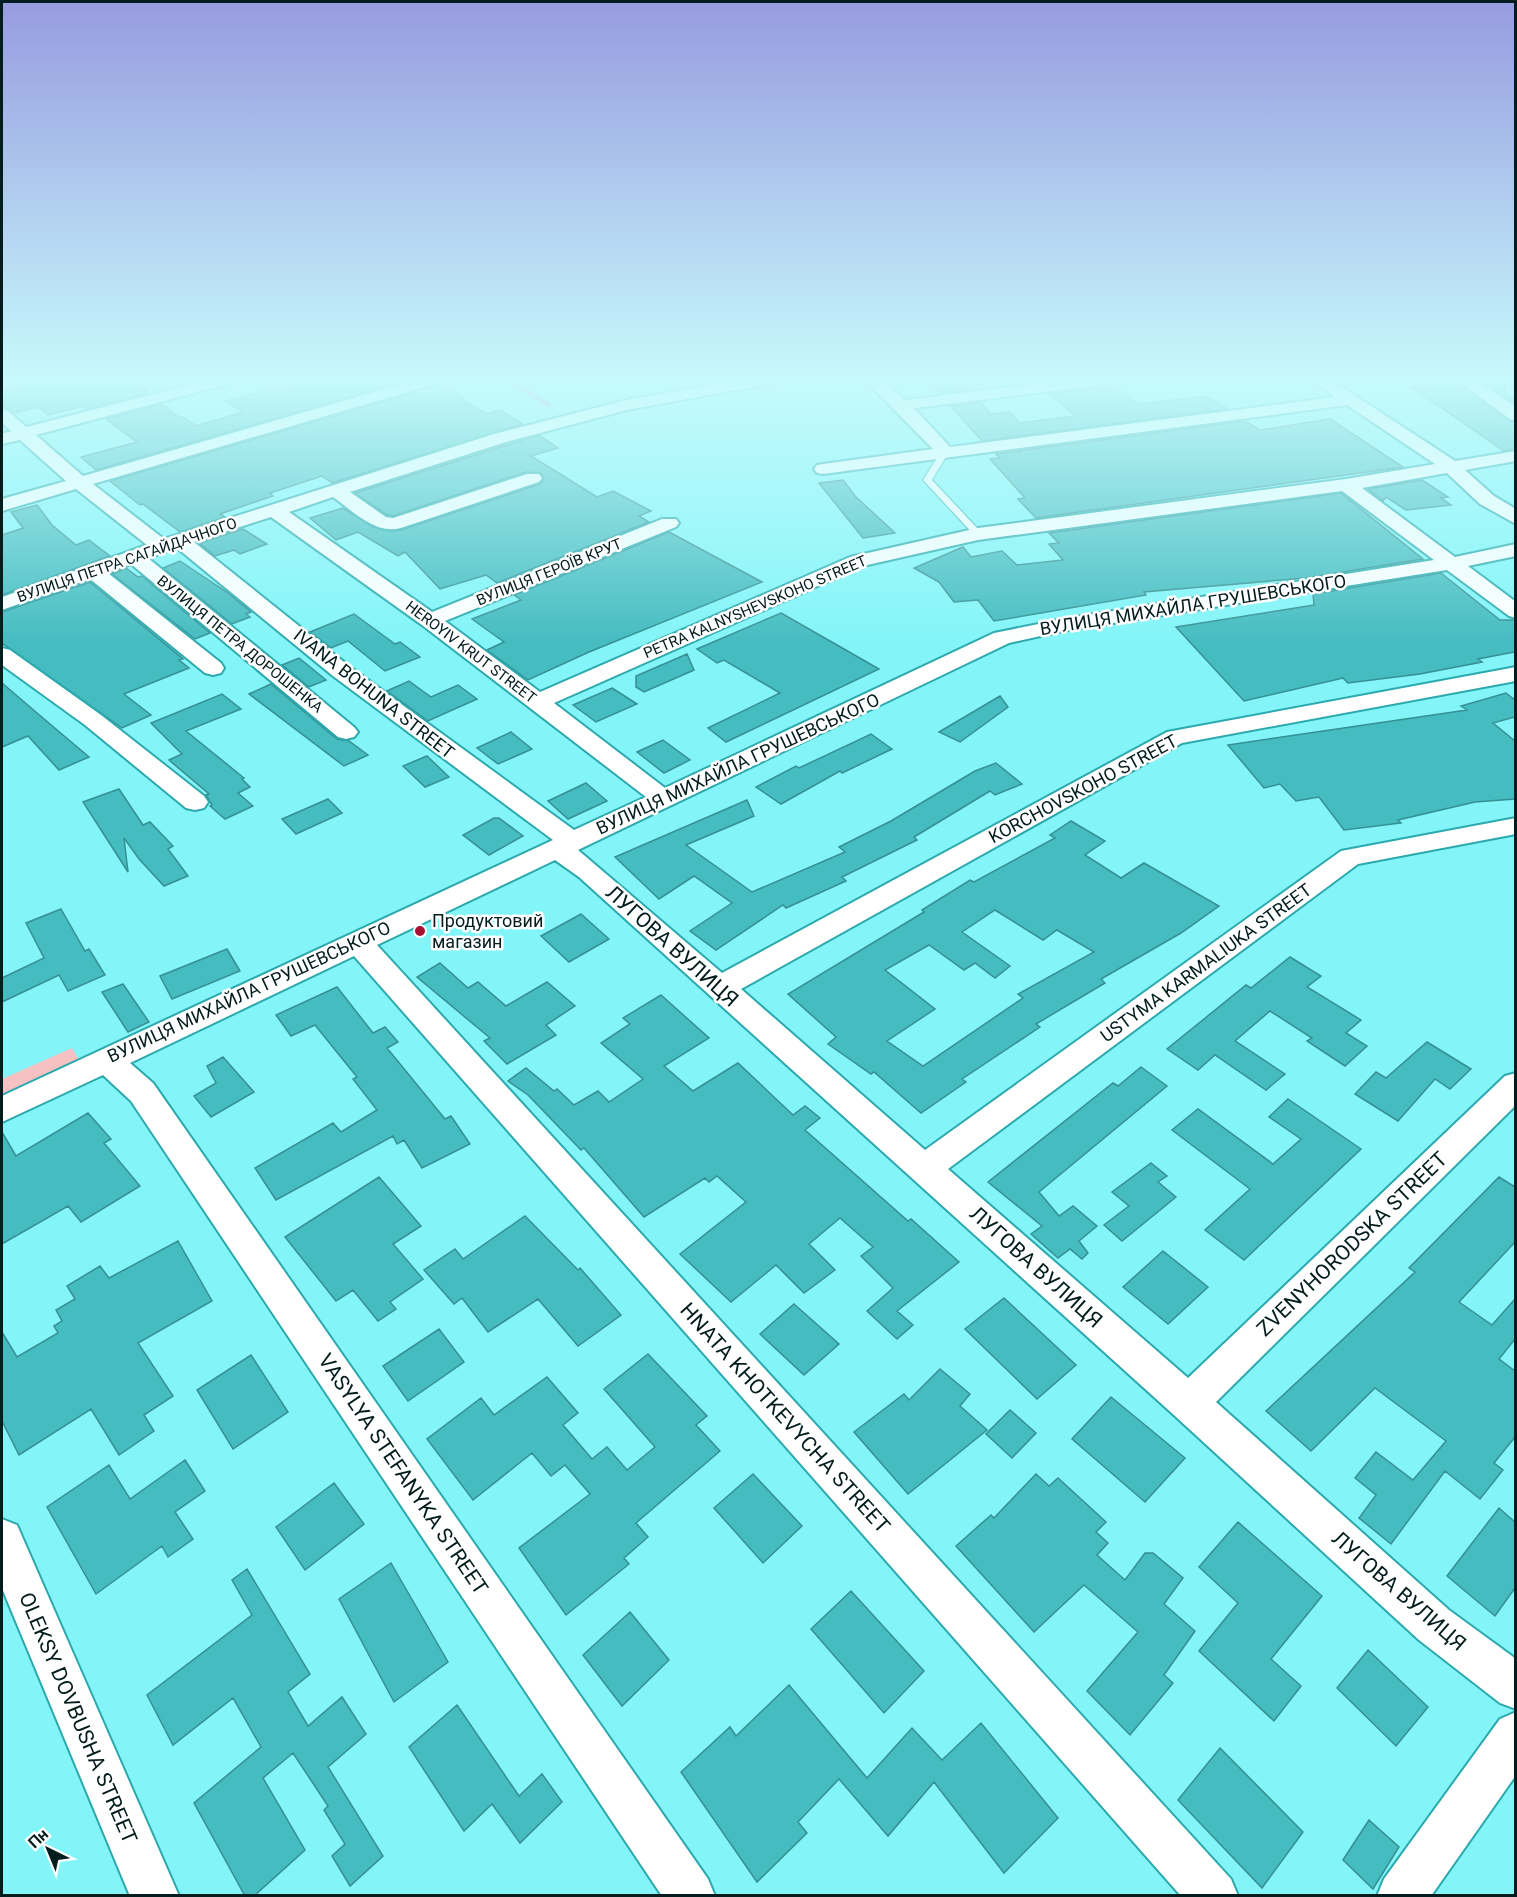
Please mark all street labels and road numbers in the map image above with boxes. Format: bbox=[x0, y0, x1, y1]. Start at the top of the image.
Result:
street label: ВУЛИЦЯ ПЕТРА САГАЙДАЧНОГО bbox=[15, 514, 239, 606]
street label: ВУЛИЦЯ ГЕРОЇВ КРУТ bbox=[474, 535, 624, 609]
street label: PETRA KALNYSHEVSKOHO STREET bbox=[641, 552, 869, 662]
street label: ВУЛИЦЯ МИХАЙЛА ГРУШЕВСЬКОГО bbox=[1038, 570, 1348, 639]
street label: ВУЛИЦЯ ПЕТРА ДОРОШЕНКА bbox=[153, 572, 327, 717]
street label: HEROYIV KRUT STREET bbox=[402, 597, 540, 707]
street label: IVANA BOHUNA STREET bbox=[290, 624, 459, 763]
street label: ВУЛИЦЯ МИХАЙЛА ГРУШЕВСЬКОГО bbox=[593, 689, 883, 839]
street label: KORCHOVSKOHO STREET bbox=[985, 730, 1181, 847]
street label: USTYMA KARMALIUKA STREET bbox=[1096, 879, 1315, 1046]
street label: ЛУГОВА ВУЛИЦЯ bbox=[601, 880, 743, 1012]
street label: ВУЛИЦЯ МИХАЙЛА ГРУШЕВСЬКОГО bbox=[104, 917, 394, 1067]
street label: ZVENYHORODSKA STREET bbox=[1252, 1147, 1452, 1341]
street label: ЛУГОВА ВУЛИЦЯ bbox=[965, 1201, 1107, 1333]
street label: HNATA KHOTKEVYCHA STREET bbox=[675, 1298, 895, 1538]
street label: VASYLYA STEFANYKA STREET bbox=[313, 1349, 493, 1599]
street label: ЛУГОВА ВУЛИЦЯ bbox=[1327, 1526, 1471, 1656]
street label: OLEKSY DOVBUSHA STREET bbox=[14, 1589, 142, 1848]

